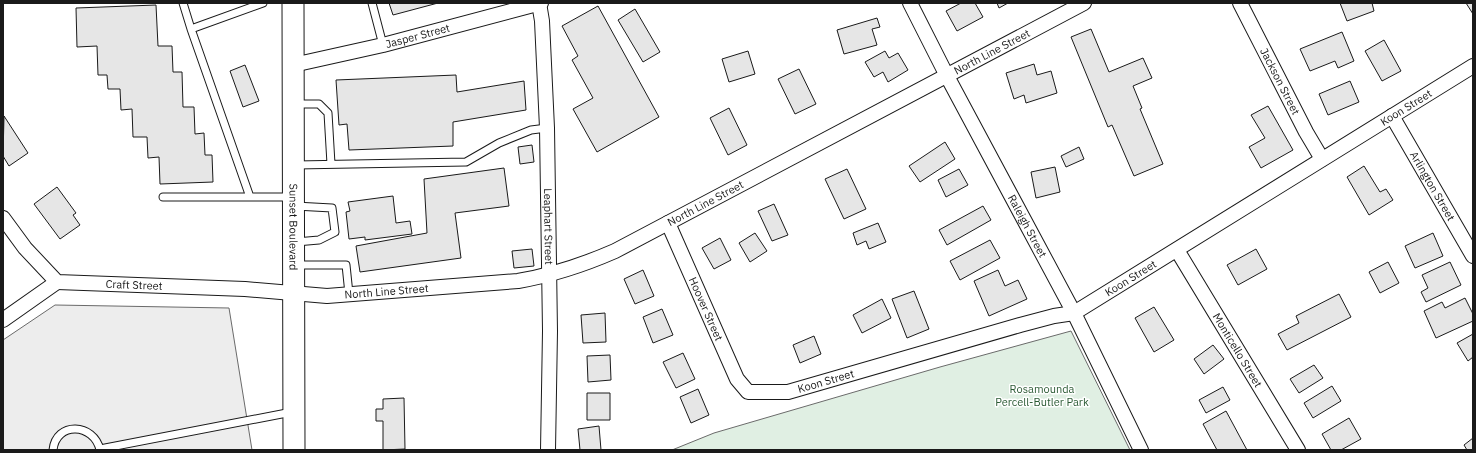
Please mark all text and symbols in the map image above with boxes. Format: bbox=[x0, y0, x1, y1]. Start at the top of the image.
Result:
street label: Jasper Street bbox=[384, 21, 452, 51]
street label: North Line Street bbox=[951, 26, 1032, 78]
street label: Jackson Street bbox=[1257, 45, 1303, 117]
street label: Koon Street bbox=[1378, 86, 1435, 129]
street label: Arlington Street bbox=[1407, 149, 1458, 223]
street label: North Line Street bbox=[665, 177, 746, 229]
street label: Sunset Boulevard bbox=[286, 184, 301, 270]
street label: Leaphart Street bbox=[541, 188, 556, 265]
street label: Raleigh Street bbox=[1005, 192, 1050, 260]
street label: Koon Street bbox=[1102, 257, 1159, 299]
street label: Hoover Street bbox=[686, 275, 726, 343]
street label: Craft Street bbox=[105, 277, 163, 293]
street label: North Line Street bbox=[344, 281, 429, 302]
street label: Monticello Street bbox=[1210, 310, 1265, 390]
street label: Koon Street bbox=[796, 366, 856, 396]
park label: Rosamounda Percell-Butler Park bbox=[995, 382, 1089, 409]

